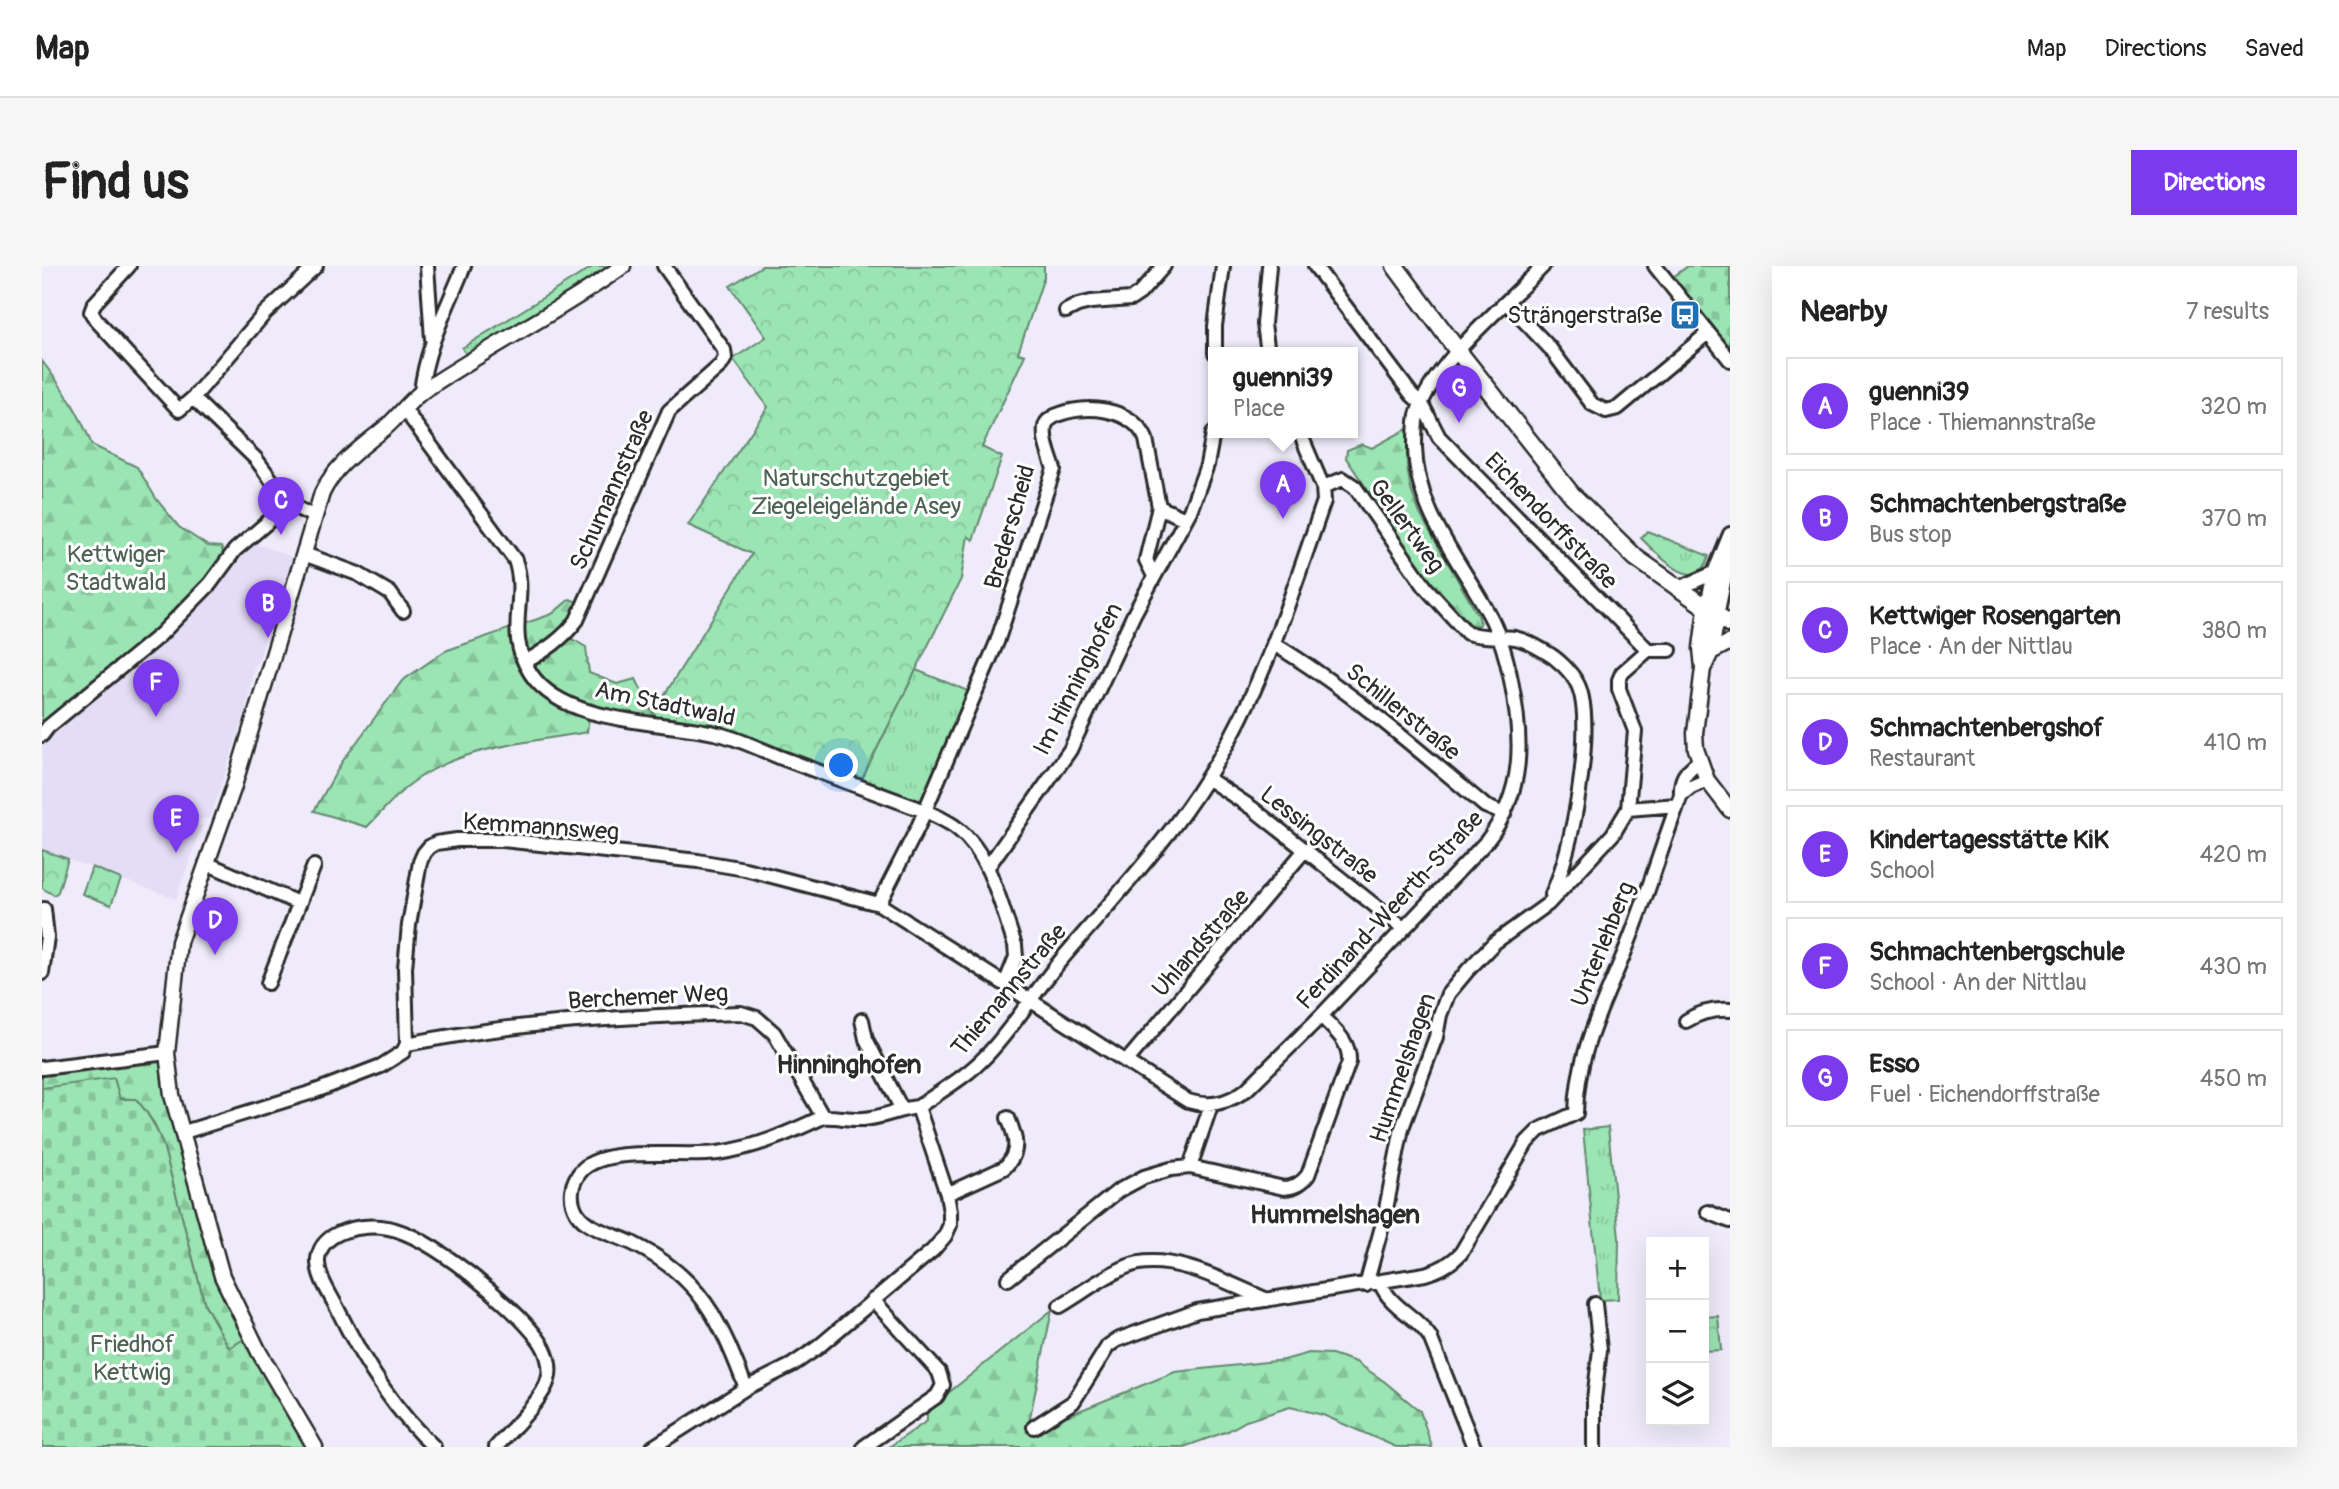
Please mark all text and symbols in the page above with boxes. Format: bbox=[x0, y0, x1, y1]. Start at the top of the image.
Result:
text: Map bbox=[35, 28, 90, 69]
text: Map bbox=[2027, 34, 2067, 63]
text: Directions bbox=[2105, 34, 2206, 63]
text: Saved bbox=[2244, 34, 2304, 63]
button: Directions bbox=[2131, 150, 2297, 215]
text: Find us bbox=[42, 152, 189, 213]
text: Nearby bbox=[1800, 293, 1887, 330]
text: 7 results bbox=[2186, 297, 2269, 326]
bus stop icon: Strängerstraße bbox=[1668, 298, 1702, 332]
place label: Strängerstraße bbox=[1507, 301, 1662, 330]
popup bbox=[1208, 347, 1358, 438]
text: guenni39 bbox=[1233, 362, 1333, 394]
pin: G bbox=[1436, 365, 1482, 423]
text: guenni39 bbox=[1869, 376, 1969, 408]
text: A bbox=[1818, 392, 1832, 421]
text: 320 m bbox=[2200, 392, 2267, 421]
text: Place bbox=[1233, 394, 1285, 423]
street label: Schumannstraße bbox=[564, 405, 660, 575]
text: Place · Thiemannstraße bbox=[1869, 408, 2096, 437]
street label: Eichendorffstraße bbox=[1479, 447, 1624, 595]
pin: A bbox=[1260, 461, 1306, 519]
street label: Brederscheid bbox=[978, 462, 1042, 592]
park label: Naturschutzgebiet Ziegeleigelände Asey bbox=[751, 464, 961, 521]
street label: Gellertweg bbox=[1363, 473, 1451, 579]
pin: C bbox=[258, 477, 304, 535]
text: Schmachtenbergstraße bbox=[1869, 488, 2126, 520]
text: B bbox=[1818, 504, 1832, 533]
text: 370 m bbox=[2201, 504, 2267, 533]
text: Bus stop bbox=[1869, 520, 1952, 549]
park label: Kettwiger Stadtwald bbox=[65, 540, 167, 597]
pin: B bbox=[245, 580, 291, 638]
street label: Im Hinninghofen bbox=[1027, 598, 1129, 760]
text: Kettwiger Rosengarten bbox=[1869, 600, 2121, 632]
text: C bbox=[1818, 616, 1832, 645]
text: 380 m bbox=[2201, 616, 2267, 645]
text: Place · An der Nittlau bbox=[1869, 632, 2073, 661]
street label: Schillerstraße bbox=[1340, 657, 1466, 767]
pin: F bbox=[133, 659, 179, 717]
street label: Am Stadtwald bbox=[592, 675, 738, 733]
text: Schmachtenbergshof bbox=[1869, 712, 2104, 744]
text: D bbox=[1818, 728, 1832, 757]
text: 410 m bbox=[2204, 728, 2267, 757]
text: Restaurant bbox=[1869, 744, 1975, 773]
your location bbox=[824, 748, 858, 782]
street label: Lessingstraße bbox=[1254, 780, 1384, 890]
pin: E bbox=[153, 795, 199, 853]
street label: Ferdinand-Weerth-Straße bbox=[1290, 804, 1490, 1015]
street label: Kemmannsweg bbox=[462, 807, 620, 847]
text: Kindertagesstätte KiK bbox=[1869, 824, 2109, 856]
text: E bbox=[1819, 840, 1831, 869]
text: 420 m bbox=[2200, 840, 2267, 869]
text: School bbox=[1869, 856, 1935, 885]
street label: Unterlehberg bbox=[1565, 877, 1641, 1011]
street label: Uhlandstraße bbox=[1146, 883, 1256, 1003]
pin: D bbox=[192, 897, 238, 955]
street label: Thiemannstraße bbox=[945, 918, 1073, 1062]
text: Schmachtenbergschule bbox=[1869, 936, 2125, 968]
text: F bbox=[1818, 952, 1832, 981]
text: 430 m bbox=[2200, 952, 2267, 981]
text: School · An der Nittlau bbox=[1869, 968, 2087, 997]
street label: Berchemer Weg bbox=[567, 978, 729, 1016]
street label: Hummelshagen bbox=[1364, 989, 1442, 1147]
text: Esso bbox=[1869, 1048, 1920, 1080]
district label: Hinninghofen bbox=[777, 1049, 922, 1081]
text: G bbox=[1817, 1064, 1833, 1093]
text: 450 m bbox=[2200, 1064, 2267, 1093]
text: Fuel · Eichendorffstraße bbox=[1869, 1080, 2100, 1109]
district label: Hummelshagen bbox=[1250, 1199, 1420, 1231]
map controls bbox=[1646, 1237, 1709, 1426]
button: + bbox=[1646, 1237, 1709, 1300]
button: − bbox=[1646, 1300, 1709, 1363]
park label: Friedhof Kettwig bbox=[90, 1330, 175, 1387]
button: layers bbox=[1646, 1363, 1709, 1426]

